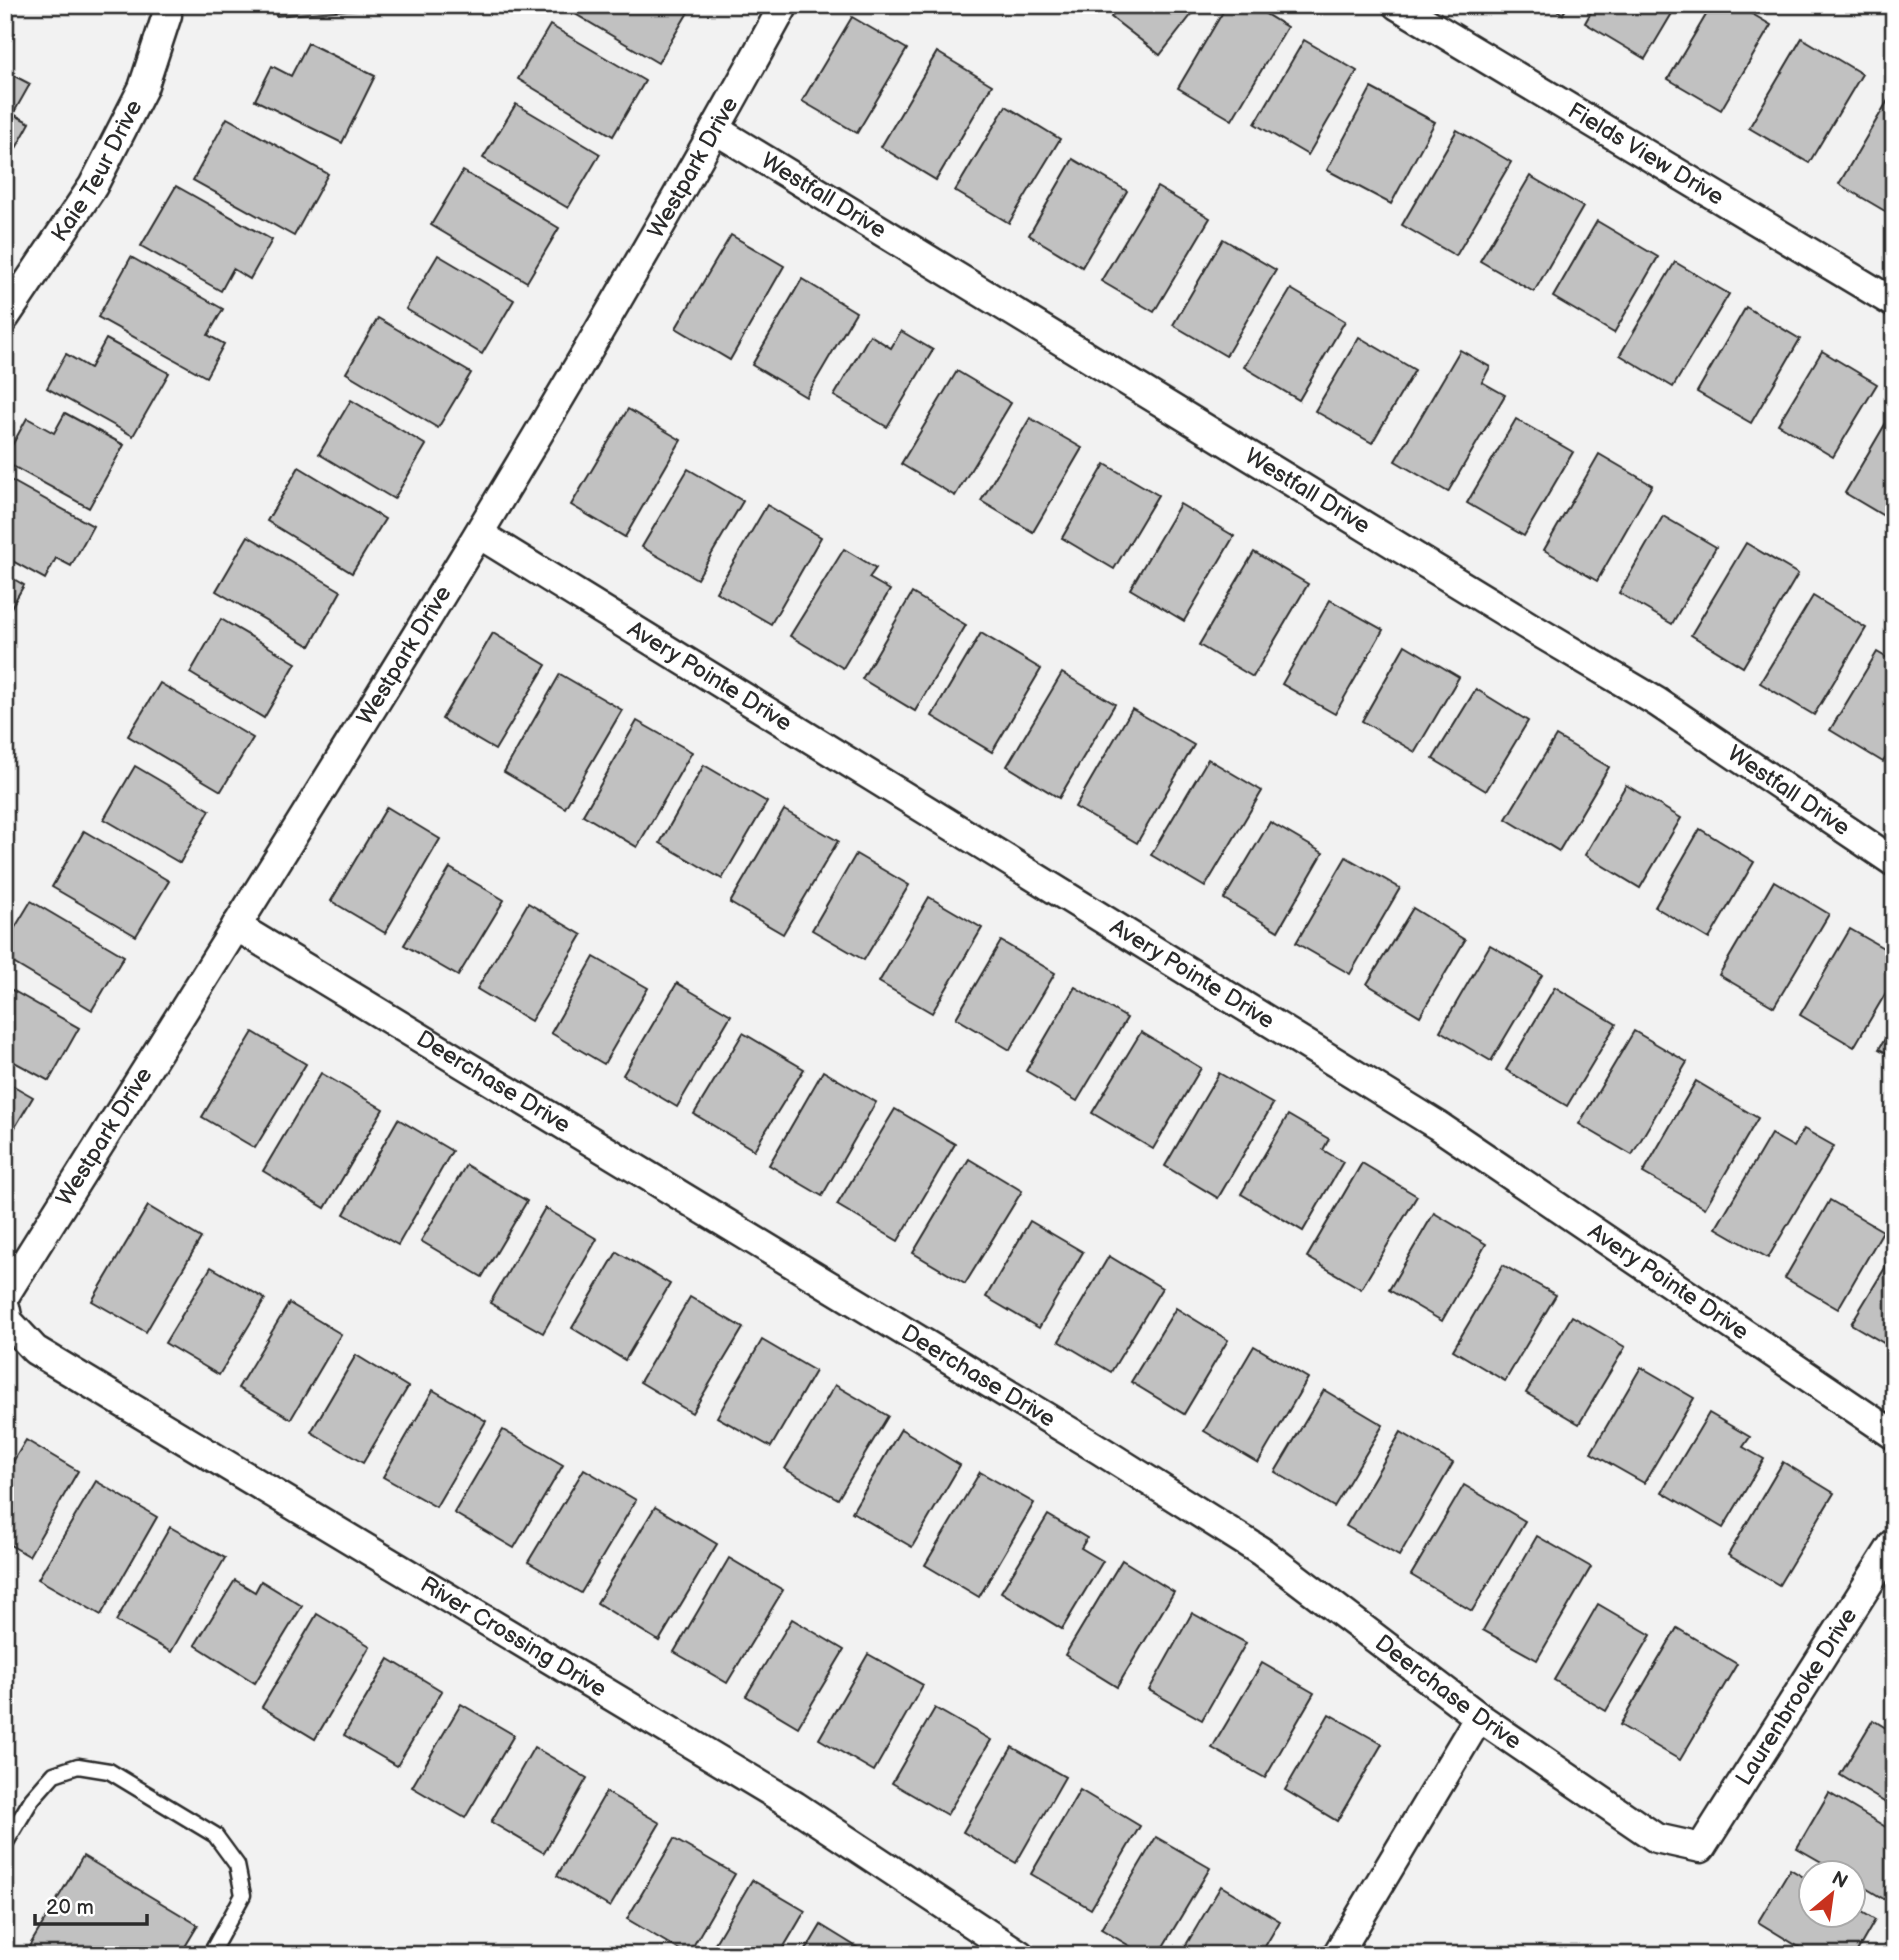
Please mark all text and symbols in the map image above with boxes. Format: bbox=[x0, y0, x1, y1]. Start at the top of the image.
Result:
street label: Westpark Drive bbox=[642, 92, 744, 243]
street label: Kaie Teur Drive bbox=[46, 95, 148, 247]
street label: Fields View Drive bbox=[1563, 97, 1729, 212]
street label: Westfall Drive bbox=[756, 147, 891, 245]
street label: Westfall Drive bbox=[1240, 442, 1375, 540]
street label: Westpark Drive bbox=[351, 581, 458, 730]
street label: Avery Pointe Drive bbox=[622, 615, 797, 738]
street label: Westfall Drive bbox=[1722, 740, 1855, 842]
street label: Avery Pointe Drive bbox=[1105, 913, 1279, 1035]
street label: Deerchase Drive bbox=[411, 1025, 575, 1139]
street label: Westpark Drive bbox=[51, 1062, 158, 1211]
street label: Avery Pointe Drive bbox=[1583, 1218, 1754, 1346]
street label: Deerchase Drive bbox=[896, 1319, 1060, 1433]
street label: River Crossing Drive bbox=[415, 1571, 612, 1704]
street label: Laurenbrooke Drive bbox=[1730, 1603, 1863, 1791]
street label: Deerchase Drive bbox=[1369, 1629, 1526, 1756]
north arrow bbox=[1798, 1858, 1868, 1928]
text: N bbox=[1828, 1867, 1851, 1894]
scale bar bbox=[35, 1883, 147, 1927]
text: 20 m bbox=[46, 1895, 94, 1920]

